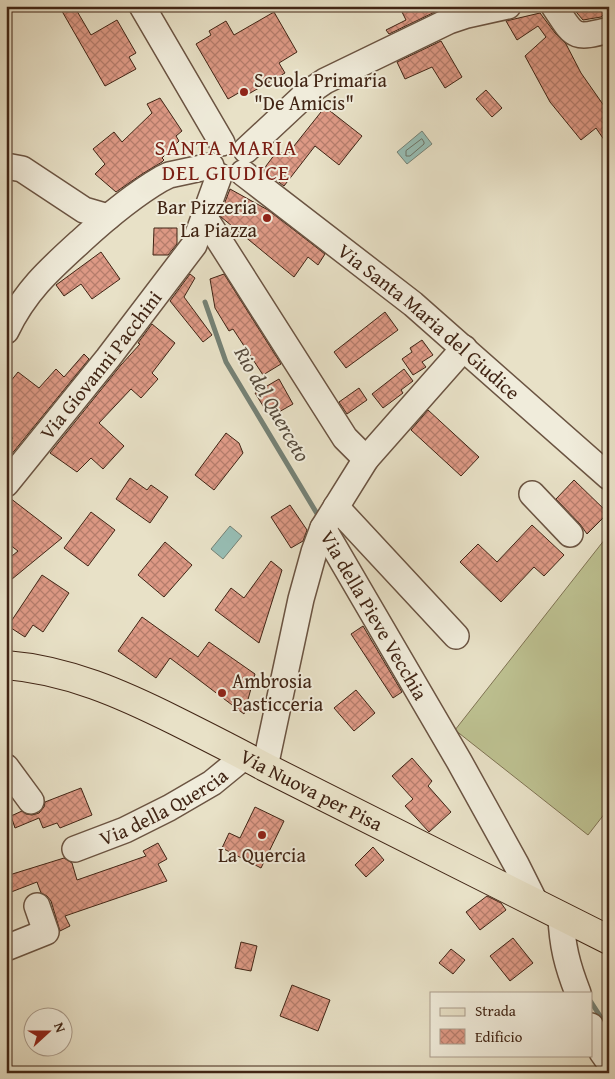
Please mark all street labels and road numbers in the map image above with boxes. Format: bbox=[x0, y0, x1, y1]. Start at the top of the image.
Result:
street label: Via Santa Maria del Giudice bbox=[332, 236, 527, 406]
street label: Via Giovanni Pacchini bbox=[32, 284, 169, 446]
street label: Via della Pieve Vecchia bbox=[313, 525, 436, 706]
street label: Via Nuova per Pisa bbox=[235, 741, 388, 838]
street label: Via della Quercia bbox=[95, 761, 234, 853]

